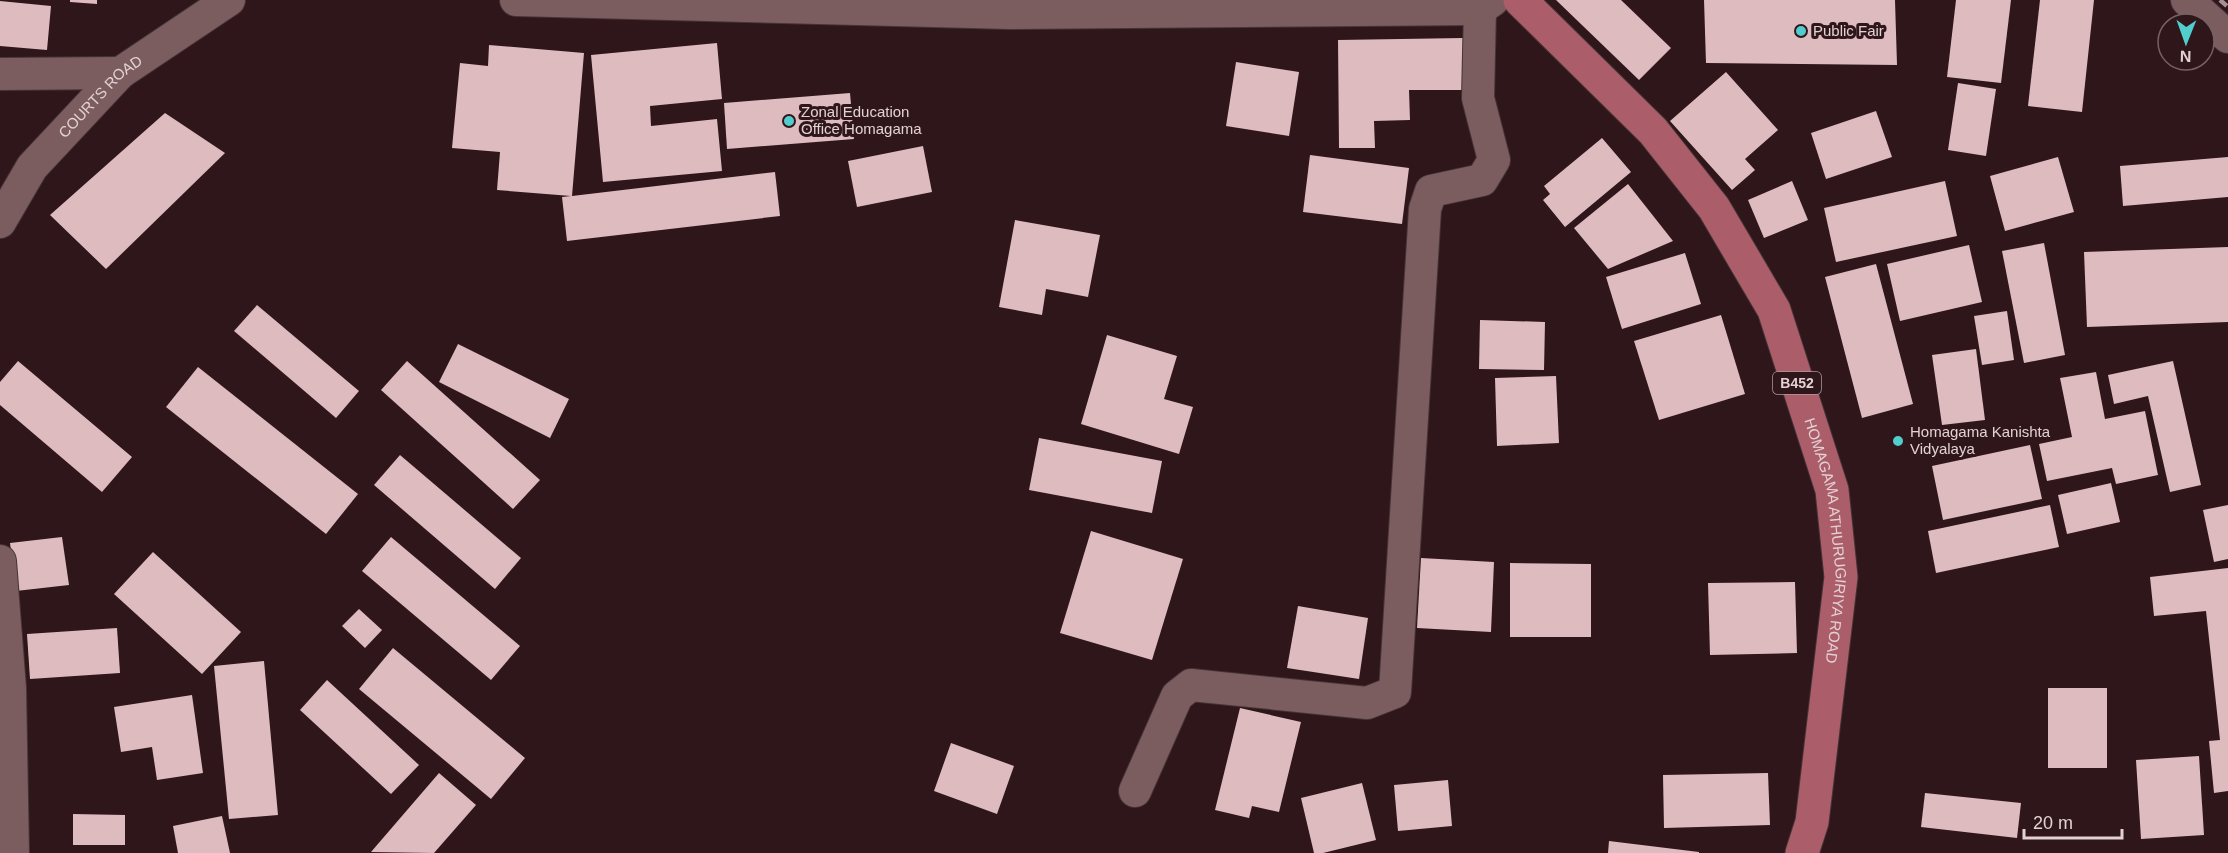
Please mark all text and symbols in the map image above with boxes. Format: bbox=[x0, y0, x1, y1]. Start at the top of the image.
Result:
north arrow bbox=[2156, 12, 2216, 72]
place label: Public Fair bbox=[1813, 22, 1884, 39]
marker: Public Fair bbox=[1794, 24, 1808, 38]
text: N bbox=[2180, 48, 2192, 65]
street label: COURTS ROAD bbox=[55, 52, 145, 141]
place label: Zonal Education Office Homagama bbox=[801, 103, 922, 137]
marker: Zonal Education Office Homagama bbox=[782, 114, 796, 128]
road number: B452 bbox=[1773, 372, 1821, 394]
street label: HOMAGAMA ATHURUGIRIYA ROAD bbox=[1801, 416, 1850, 665]
place label: Homagama Kanishta Vidyalaya bbox=[1910, 423, 2051, 457]
marker: Homagama Kanishta Vidyalaya bbox=[1891, 434, 1905, 448]
scale bar bbox=[2024, 802, 2122, 840]
text: 20 m bbox=[2033, 813, 2073, 833]

